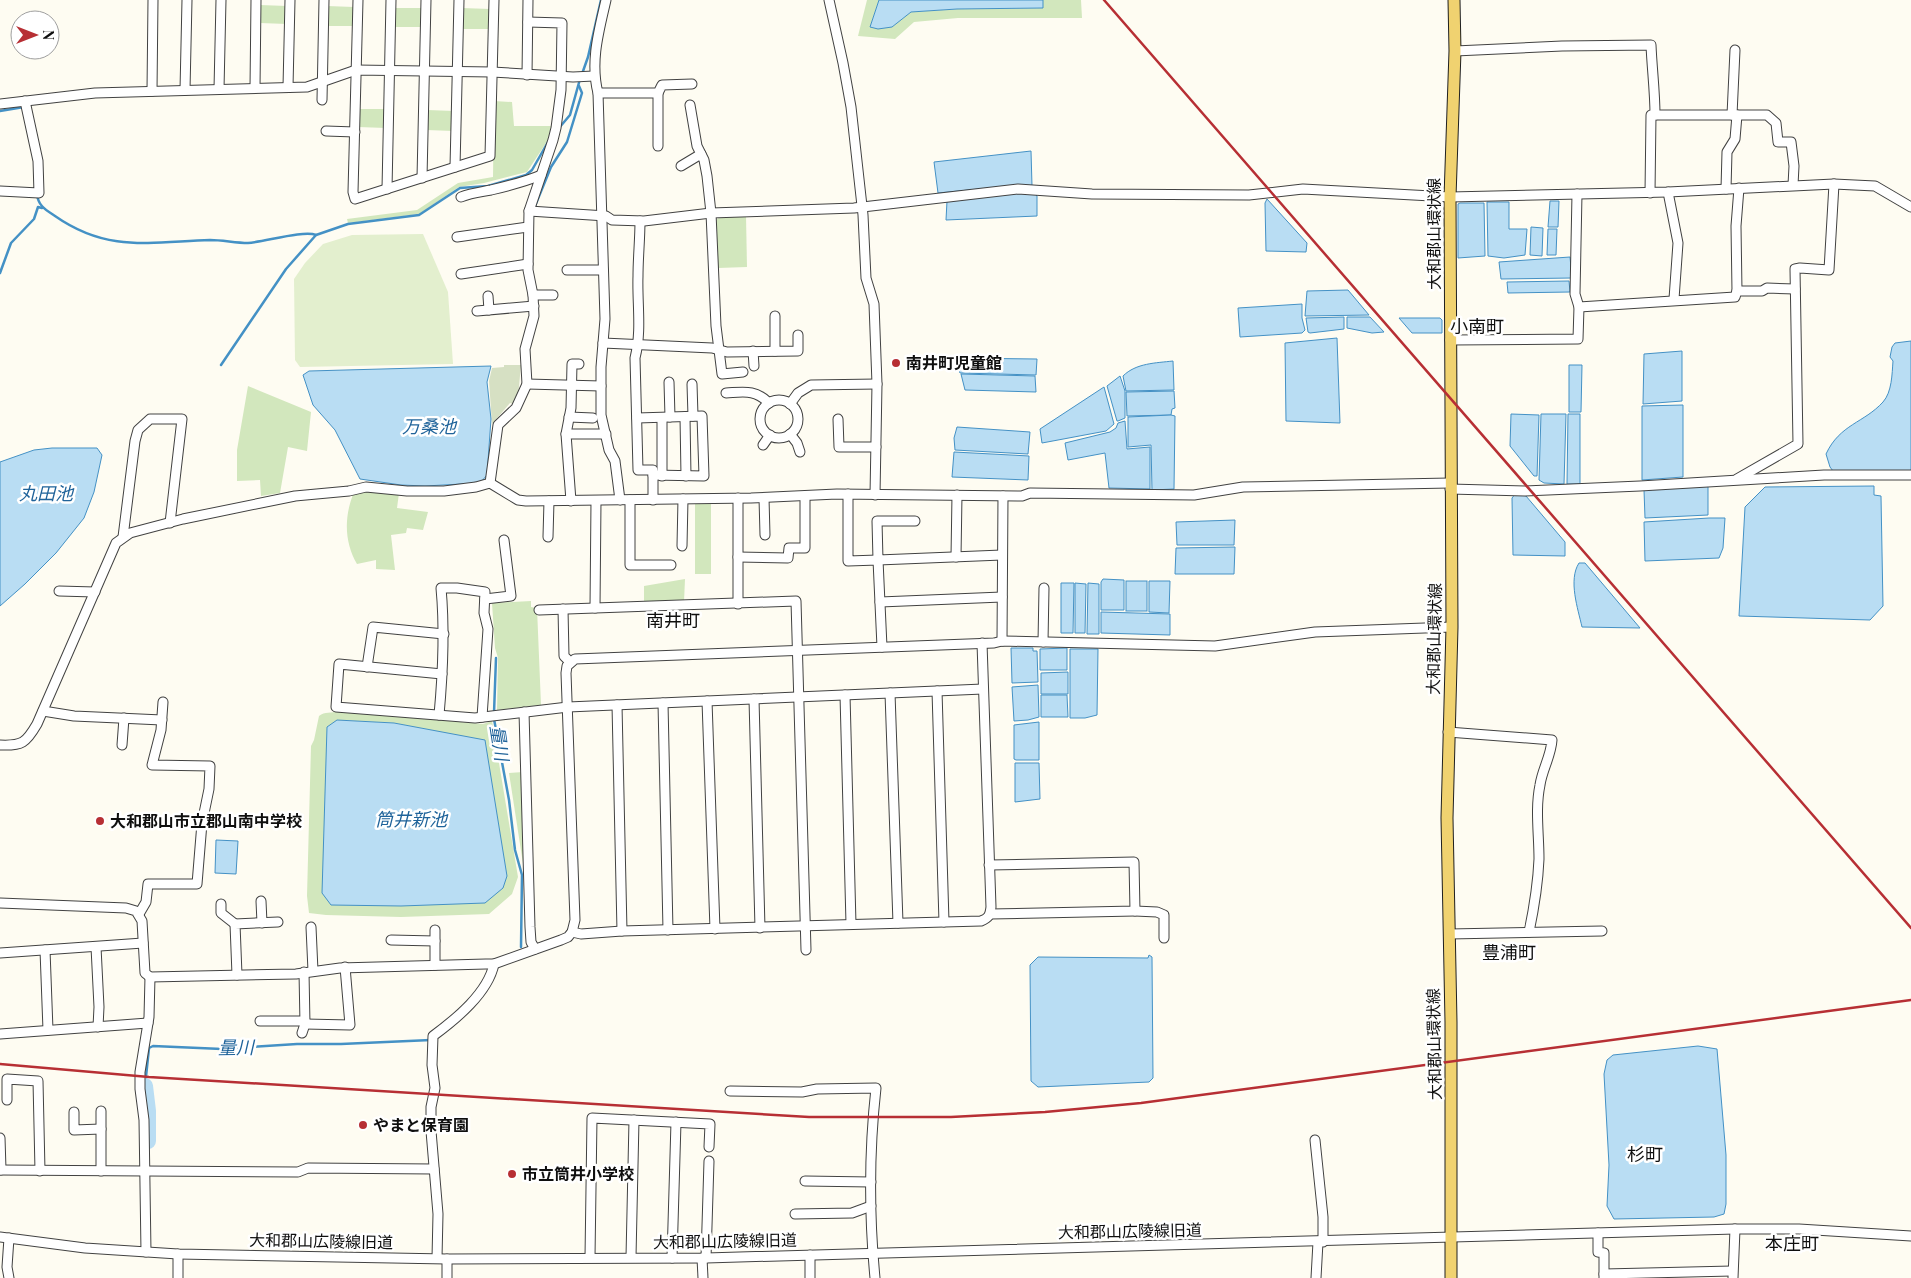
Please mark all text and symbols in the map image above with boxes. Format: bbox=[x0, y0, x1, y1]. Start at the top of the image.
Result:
north arrow bbox=[10, 10, 60, 60]
text: N bbox=[39, 30, 58, 40]
street label: 大和郡山環状線 bbox=[1423, 178, 1444, 290]
district label: 小南町 bbox=[1450, 314, 1504, 338]
place label: 南井町児童館 bbox=[906, 352, 1002, 373]
marker: 南井町児童館 bbox=[890, 357, 902, 369]
water label: 万桑池 bbox=[402, 414, 458, 438]
water label: 丸田池 bbox=[19, 481, 75, 505]
street label: 大和郡山環状線 bbox=[1422, 583, 1445, 695]
district label: 南井町 bbox=[646, 608, 700, 632]
water label: 量川 bbox=[485, 723, 515, 764]
water label: 筒井新池 bbox=[375, 807, 449, 831]
place label: 大和郡山市立郡山南中学校 bbox=[110, 810, 302, 831]
marker: 大和郡山市立郡山南中学校 bbox=[94, 815, 106, 827]
district label: 豊浦町 bbox=[1482, 940, 1536, 964]
street label: 大和郡山環状線 bbox=[1422, 988, 1445, 1100]
water label: 量川 bbox=[218, 1035, 256, 1059]
place label: やまと保育園 bbox=[373, 1114, 469, 1135]
marker: やまと保育園 bbox=[357, 1119, 369, 1131]
district label: 杉町 bbox=[1627, 1142, 1663, 1166]
place label: 市立筒井小学校 bbox=[522, 1163, 634, 1184]
marker: 市立筒井小学校 bbox=[506, 1168, 518, 1180]
street label: 大和郡山広陵線旧道 bbox=[1058, 1219, 1202, 1242]
street label: 大和郡山広陵線旧道 bbox=[249, 1229, 393, 1252]
street label: 大和郡山広陵線旧道 bbox=[653, 1229, 797, 1252]
district label: 本庄町 bbox=[1765, 1231, 1819, 1255]

